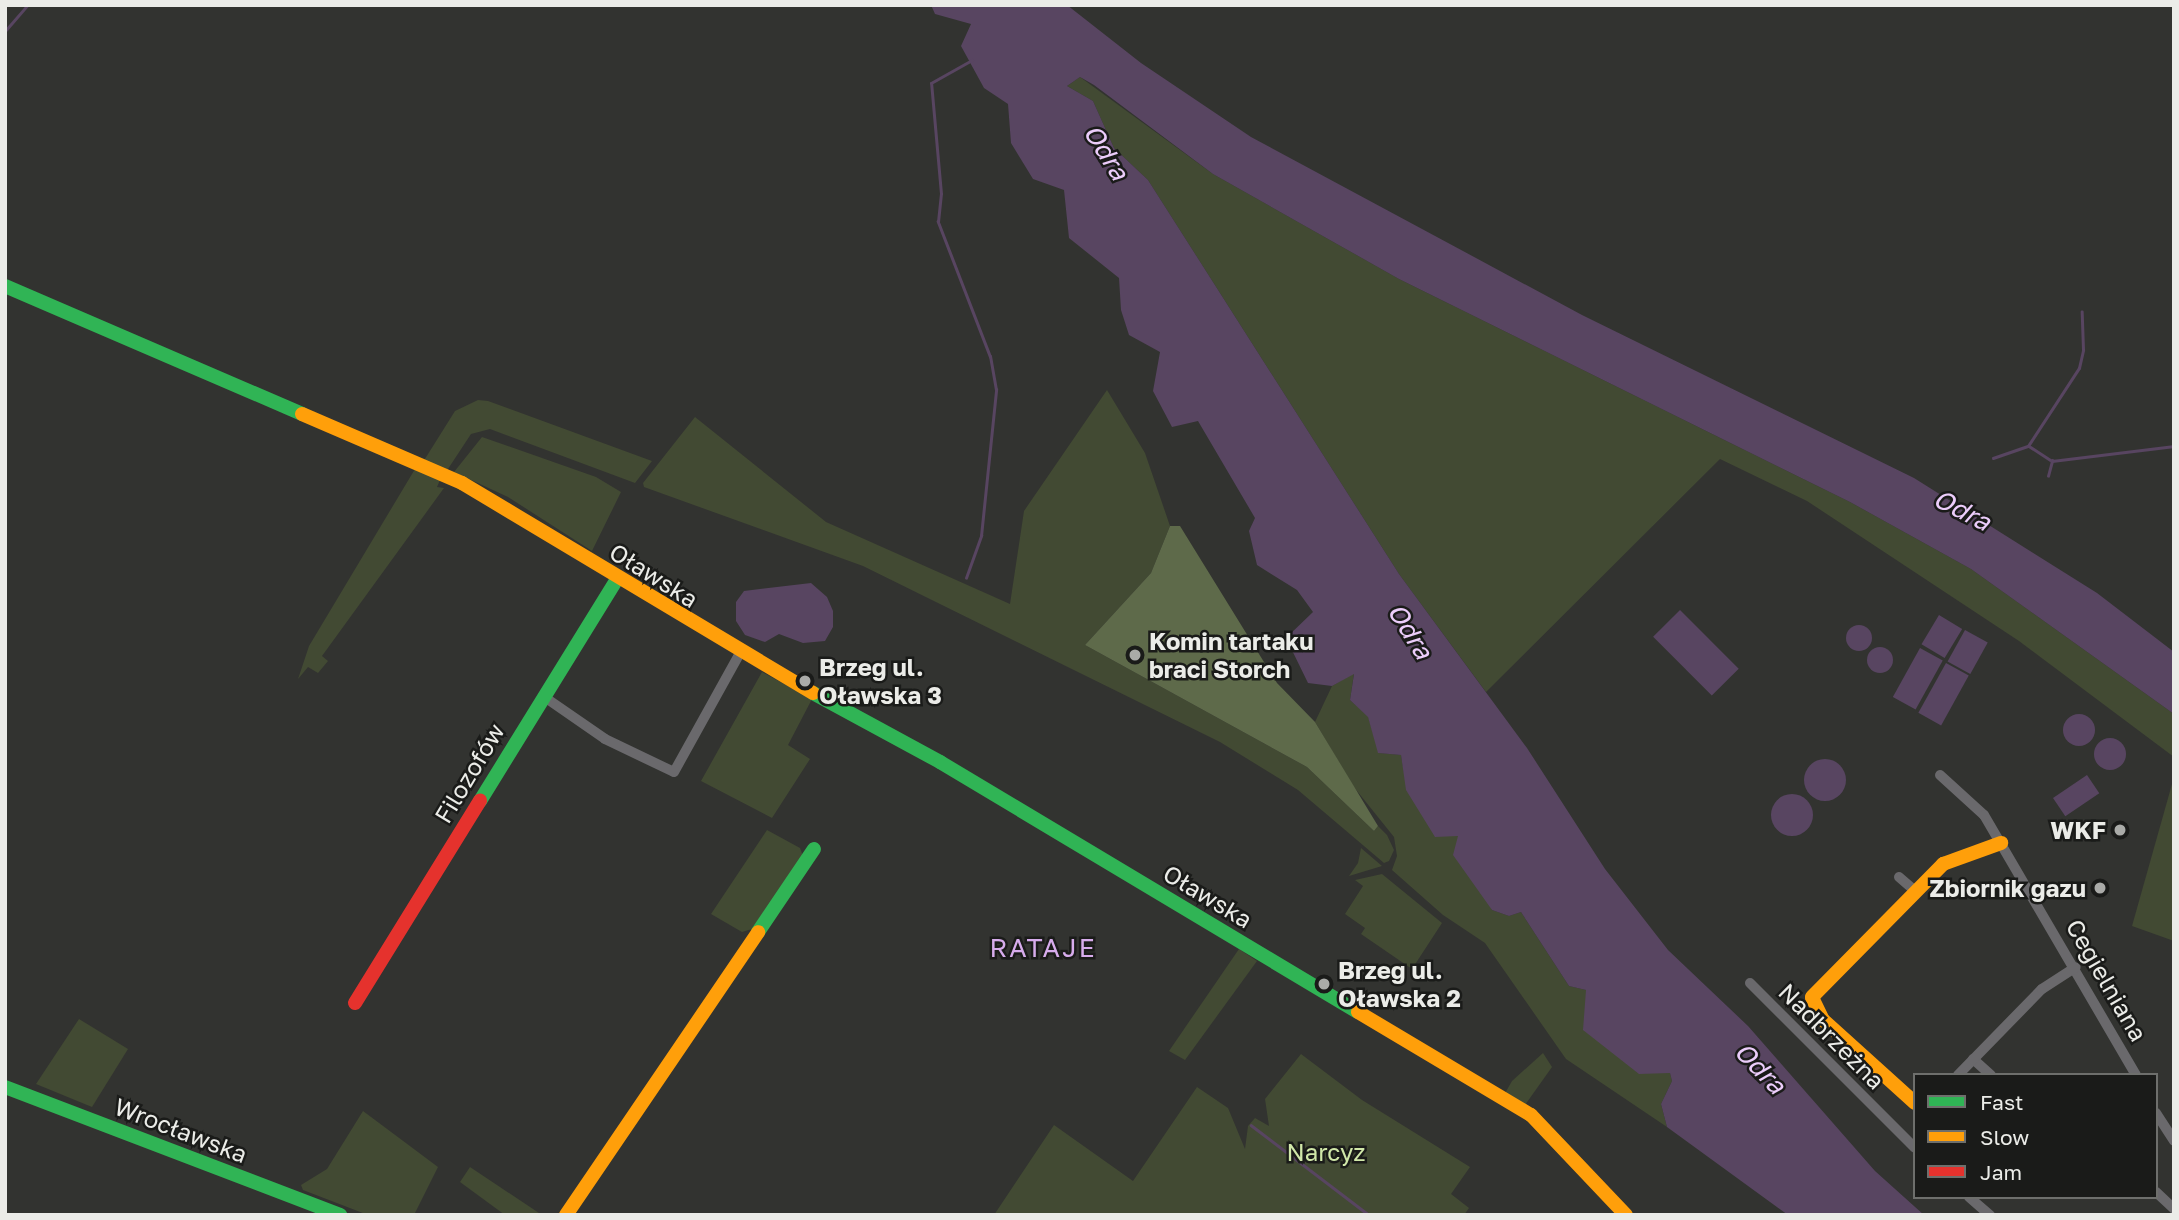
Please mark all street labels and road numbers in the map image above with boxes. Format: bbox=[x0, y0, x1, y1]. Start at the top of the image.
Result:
street label: Oławska bbox=[605, 537, 703, 613]
street label: Filozofów bbox=[428, 718, 510, 828]
street label: Oławska bbox=[1158, 858, 1258, 934]
street label: Cegielniana bbox=[2061, 914, 2153, 1046]
street label: Nadbrzeżna bbox=[1773, 977, 1891, 1095]
street label: Wrocławska bbox=[111, 1091, 251, 1169]

